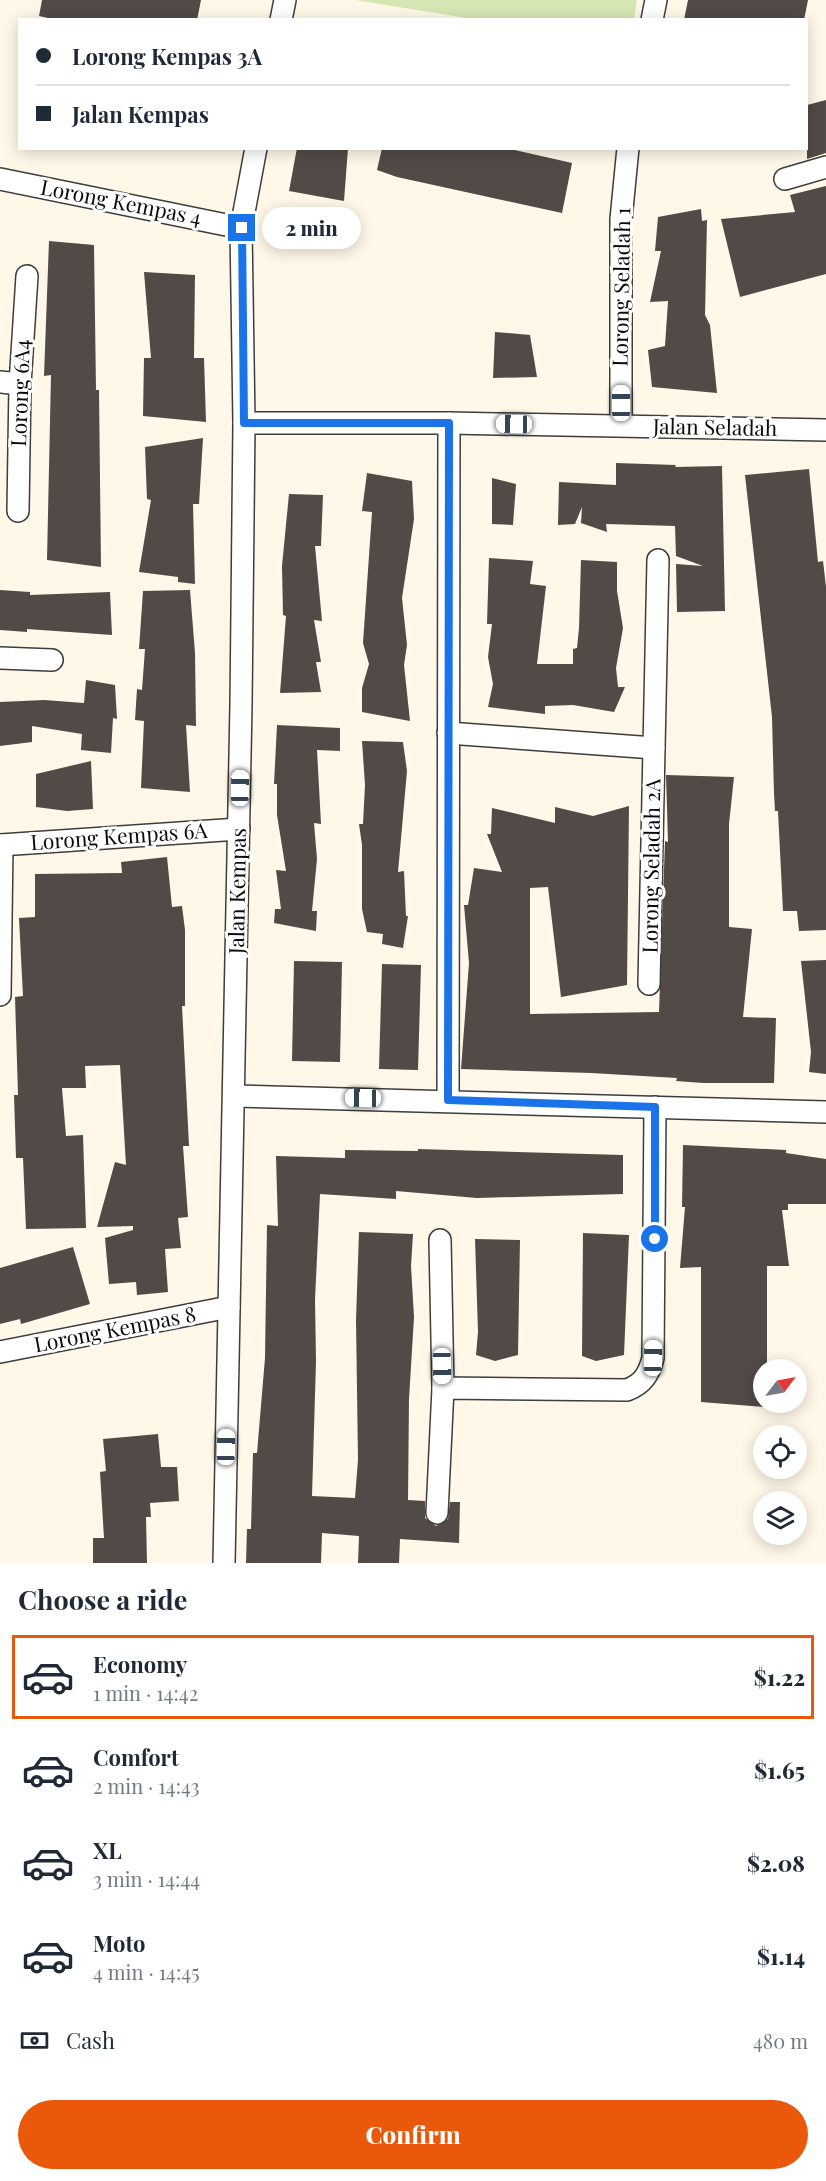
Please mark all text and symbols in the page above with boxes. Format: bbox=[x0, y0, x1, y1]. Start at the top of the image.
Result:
text: Lorong Kempas 3A bbox=[72, 41, 262, 71]
text: Jalan Kempas bbox=[72, 99, 209, 129]
street label: Lorong Kempas 4 bbox=[39, 172, 204, 230]
callout: 2 min bbox=[263, 207, 362, 249]
street label: Lorong Seladah 1 bbox=[605, 207, 635, 367]
route end bbox=[228, 214, 255, 241]
text: 2 min bbox=[285, 214, 338, 241]
street label: Lorong 6A4 bbox=[3, 339, 35, 447]
car bbox=[612, 385, 630, 421]
street label: Jalan Seladah bbox=[652, 411, 778, 441]
car bbox=[496, 415, 532, 433]
car bbox=[231, 770, 249, 806]
street label: Lorong Seladah 2A bbox=[634, 778, 666, 954]
street label: Lorong Kempas 6A bbox=[29, 815, 209, 855]
street label: Jalan Kempas bbox=[221, 828, 251, 955]
car bbox=[345, 1089, 381, 1107]
route start bbox=[641, 1225, 668, 1252]
street label: Lorong Kempas 8 bbox=[31, 1299, 198, 1357]
car bbox=[644, 1340, 662, 1376]
car bbox=[433, 1348, 451, 1384]
north arrow bbox=[753, 1359, 807, 1413]
map controls bbox=[753, 1359, 807, 1545]
button: locate bbox=[753, 1425, 807, 1479]
car bbox=[217, 1429, 235, 1465]
button: layers bbox=[753, 1491, 807, 1545]
text: Choose a ride bbox=[18, 1581, 187, 1617]
text: Economy bbox=[93, 1649, 187, 1679]
icon: car bbox=[21, 1650, 75, 1704]
text: $1.22 bbox=[754, 1662, 805, 1692]
text: 1 min · 14:42 bbox=[93, 1679, 198, 1706]
text: Comfort bbox=[93, 1742, 179, 1772]
icon: car bbox=[21, 1743, 75, 1797]
text: $1.65 bbox=[754, 1755, 805, 1785]
text: 2 min · 14:43 bbox=[93, 1772, 200, 1799]
text: XL bbox=[93, 1835, 122, 1865]
icon: car bbox=[21, 1836, 75, 1890]
text: $2.08 bbox=[747, 1848, 805, 1878]
text: 3 min · 14:44 bbox=[93, 1865, 200, 1892]
text: Moto bbox=[93, 1928, 146, 1958]
icon: car bbox=[21, 1929, 75, 1983]
text: $1.14 bbox=[757, 1941, 805, 1971]
text: 4 min · 14:45 bbox=[93, 1958, 199, 1985]
icon: cash bbox=[18, 2024, 51, 2057]
text: Cash bbox=[66, 2025, 115, 2055]
text: 480 m bbox=[753, 2027, 808, 2054]
button: Confirm bbox=[18, 2100, 808, 2169]

